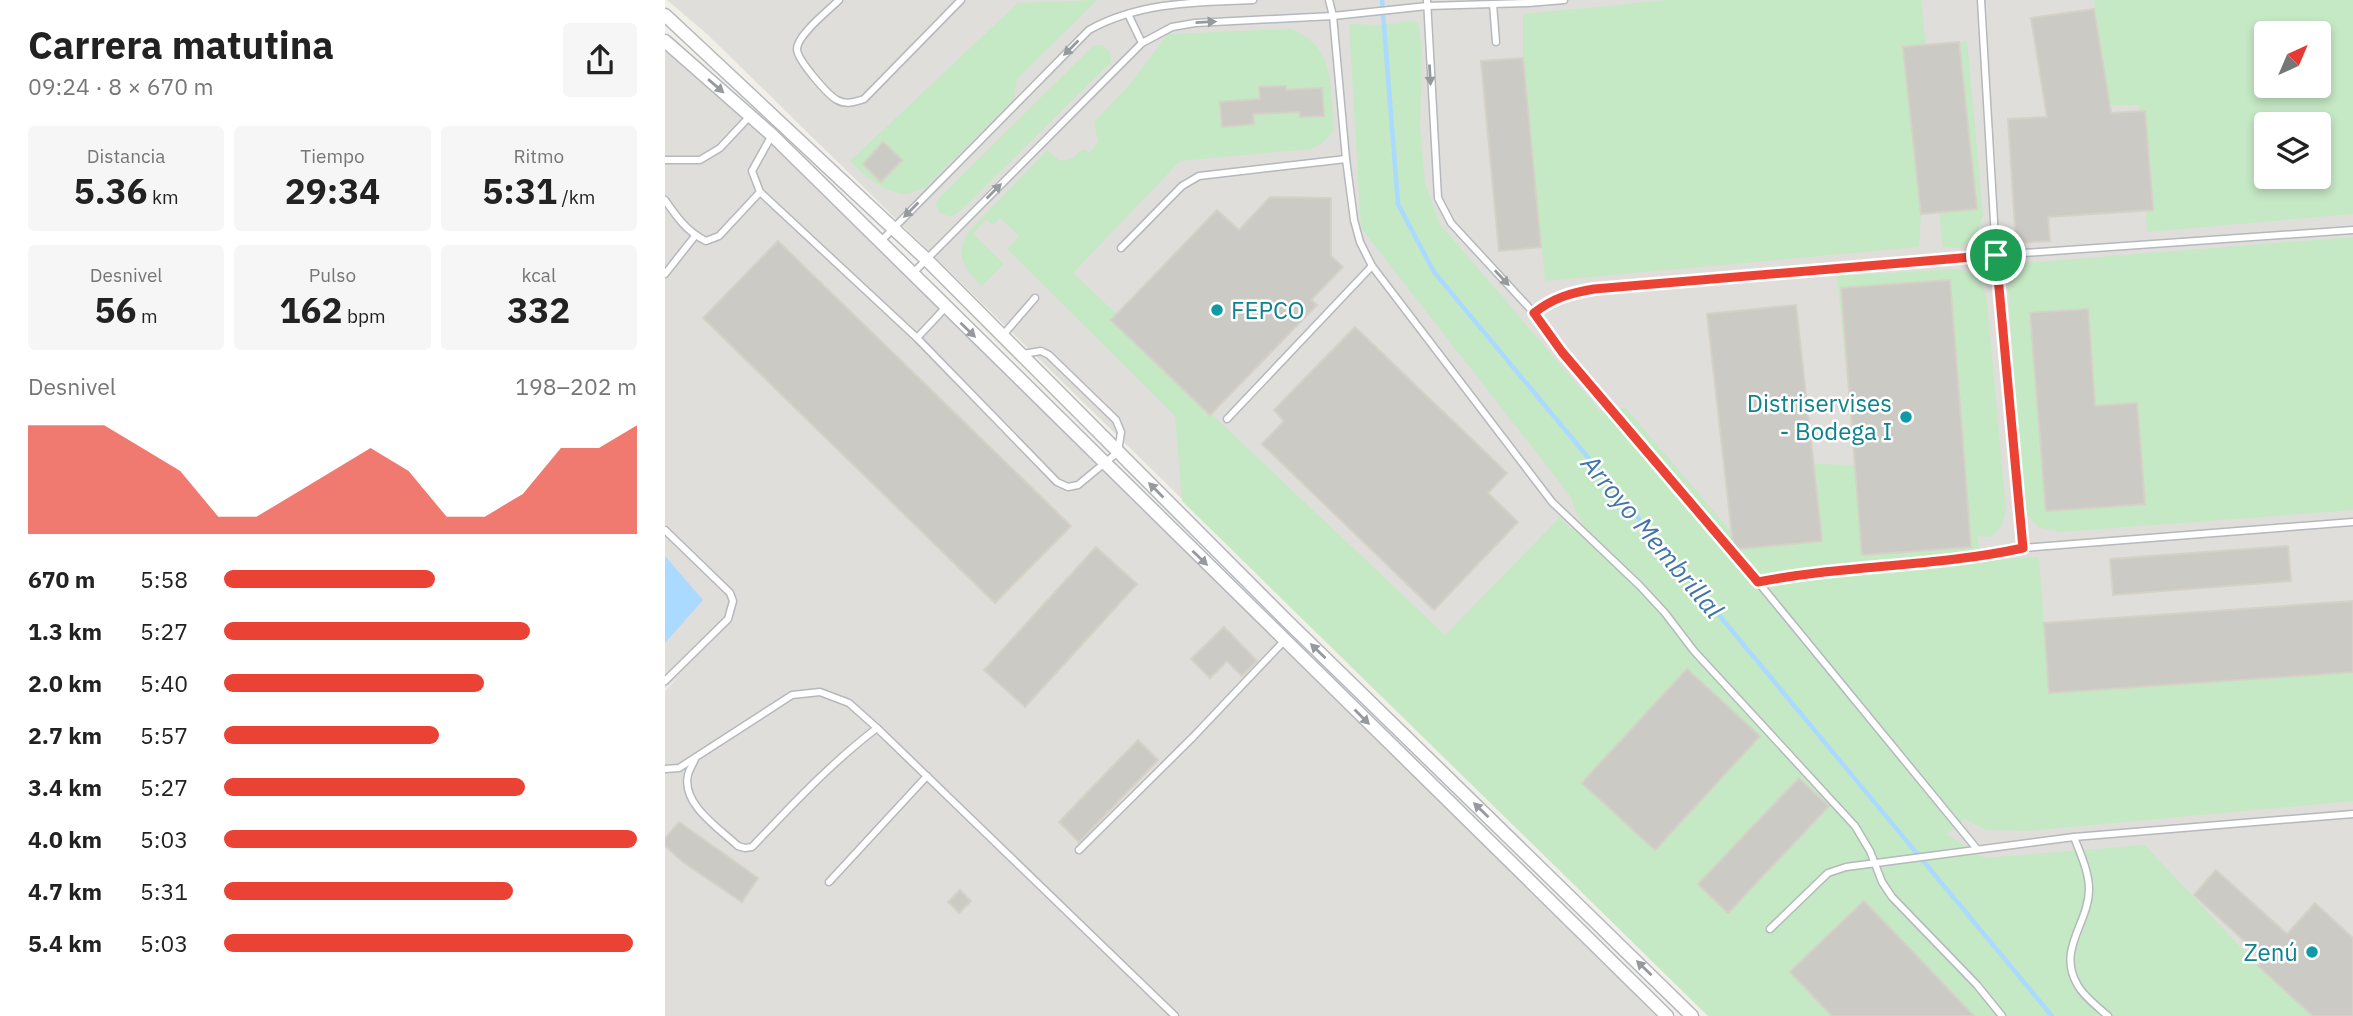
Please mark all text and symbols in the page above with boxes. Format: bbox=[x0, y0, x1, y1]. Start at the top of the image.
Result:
one-way arrow bbox=[1195, 17, 1217, 28]
text: Carrera matutina bbox=[28, 20, 334, 69]
north arrow bbox=[2254, 21, 2331, 98]
map controls bbox=[2254, 21, 2331, 189]
button: share bbox=[563, 23, 637, 97]
one-way arrow bbox=[1062, 40, 1079, 57]
one-way arrow bbox=[1425, 64, 1436, 86]
text: 09:24 · 8 × 670 m bbox=[28, 71, 214, 101]
one-way arrow bbox=[707, 78, 725, 94]
button: layers bbox=[2254, 112, 2331, 189]
text: Distancia bbox=[87, 144, 166, 168]
text: Tiempo bbox=[300, 144, 365, 168]
text: Ritmo bbox=[513, 144, 564, 168]
text: 5.36 bbox=[74, 168, 148, 214]
text: 29:34 bbox=[285, 168, 380, 214]
text: 5:31 bbox=[482, 168, 557, 214]
one-way arrow bbox=[985, 184, 1002, 200]
text: km bbox=[148, 185, 179, 209]
text: /km bbox=[557, 185, 595, 209]
one-way arrow bbox=[903, 202, 920, 219]
pin bbox=[1966, 225, 2026, 285]
icon: arrive bbox=[1977, 236, 2015, 274]
text: Desnivel bbox=[90, 263, 163, 287]
text: Pulso bbox=[309, 263, 356, 287]
text: kcal bbox=[522, 263, 556, 287]
one-way arrow bbox=[1494, 269, 1510, 287]
text: 56 bbox=[95, 287, 137, 333]
text: 162 bbox=[279, 287, 342, 333]
text: 332 bbox=[507, 287, 570, 333]
place label: FEPCO bbox=[1231, 294, 1305, 326]
marker: FEPCO bbox=[1209, 302, 1225, 318]
text: m bbox=[137, 304, 158, 328]
text: bpm bbox=[342, 304, 386, 328]
one-way arrow bbox=[959, 321, 976, 337]
text: Desnivel bbox=[28, 371, 116, 401]
text: 198–202 m bbox=[515, 371, 637, 401]
place label: Distriservises - Bodega I bbox=[1747, 387, 1892, 447]
marker: Distriservises - Bodega I bbox=[1898, 409, 1914, 425]
water label: Arroyo Membrillal bbox=[1574, 446, 1732, 625]
one-way arrow bbox=[1148, 482, 1165, 499]
one-way arrow bbox=[1191, 549, 1208, 565]
text: 670 m bbox=[28, 564, 95, 594]
text: 5:58 bbox=[140, 564, 188, 594]
text: 1.3 km bbox=[28, 616, 102, 646]
text: 5:27 bbox=[140, 616, 188, 646]
one-way arrow bbox=[1309, 642, 1326, 659]
text: 2.0 km bbox=[28, 668, 102, 698]
text: 5:40 bbox=[140, 668, 188, 698]
one-way arrow bbox=[1354, 708, 1370, 725]
text: 2.7 km bbox=[28, 720, 102, 750]
text: 5:57 bbox=[140, 720, 188, 750]
text: 3.4 km bbox=[28, 772, 102, 802]
text: 5:27 bbox=[140, 772, 188, 802]
one-way arrow bbox=[1472, 801, 1489, 818]
text: 4.0 km bbox=[28, 824, 102, 854]
text: 5:03 bbox=[140, 824, 188, 854]
text: 4.7 km bbox=[28, 876, 102, 906]
text: 5:31 bbox=[140, 876, 188, 906]
text: 5.4 km bbox=[28, 928, 102, 958]
text: 5:03 bbox=[140, 928, 188, 958]
place label: Zenú bbox=[2244, 936, 2298, 968]
marker: Zenú bbox=[2304, 944, 2320, 960]
one-way arrow bbox=[1635, 960, 1652, 977]

